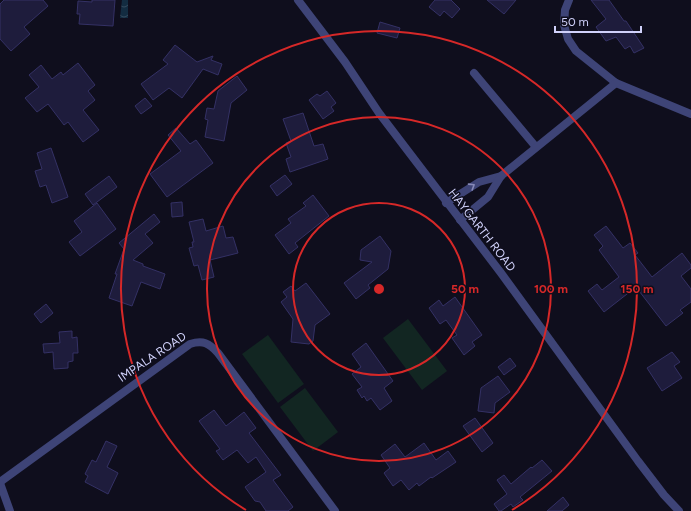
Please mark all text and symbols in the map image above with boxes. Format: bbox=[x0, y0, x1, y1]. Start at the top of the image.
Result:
scale bar bbox=[555, 8, 641, 34]
text: 50 m bbox=[561, 15, 589, 29]
one-way arrow bbox=[468, 184, 475, 191]
street label: HAYGARTH ROAD bbox=[445, 186, 519, 274]
centre of rings bbox=[372, 282, 386, 296]
text: 50 m bbox=[451, 282, 479, 296]
text: 100 m bbox=[534, 282, 568, 296]
text: 150 m bbox=[620, 282, 654, 296]
street label: IMPALA ROAD bbox=[115, 329, 189, 385]

